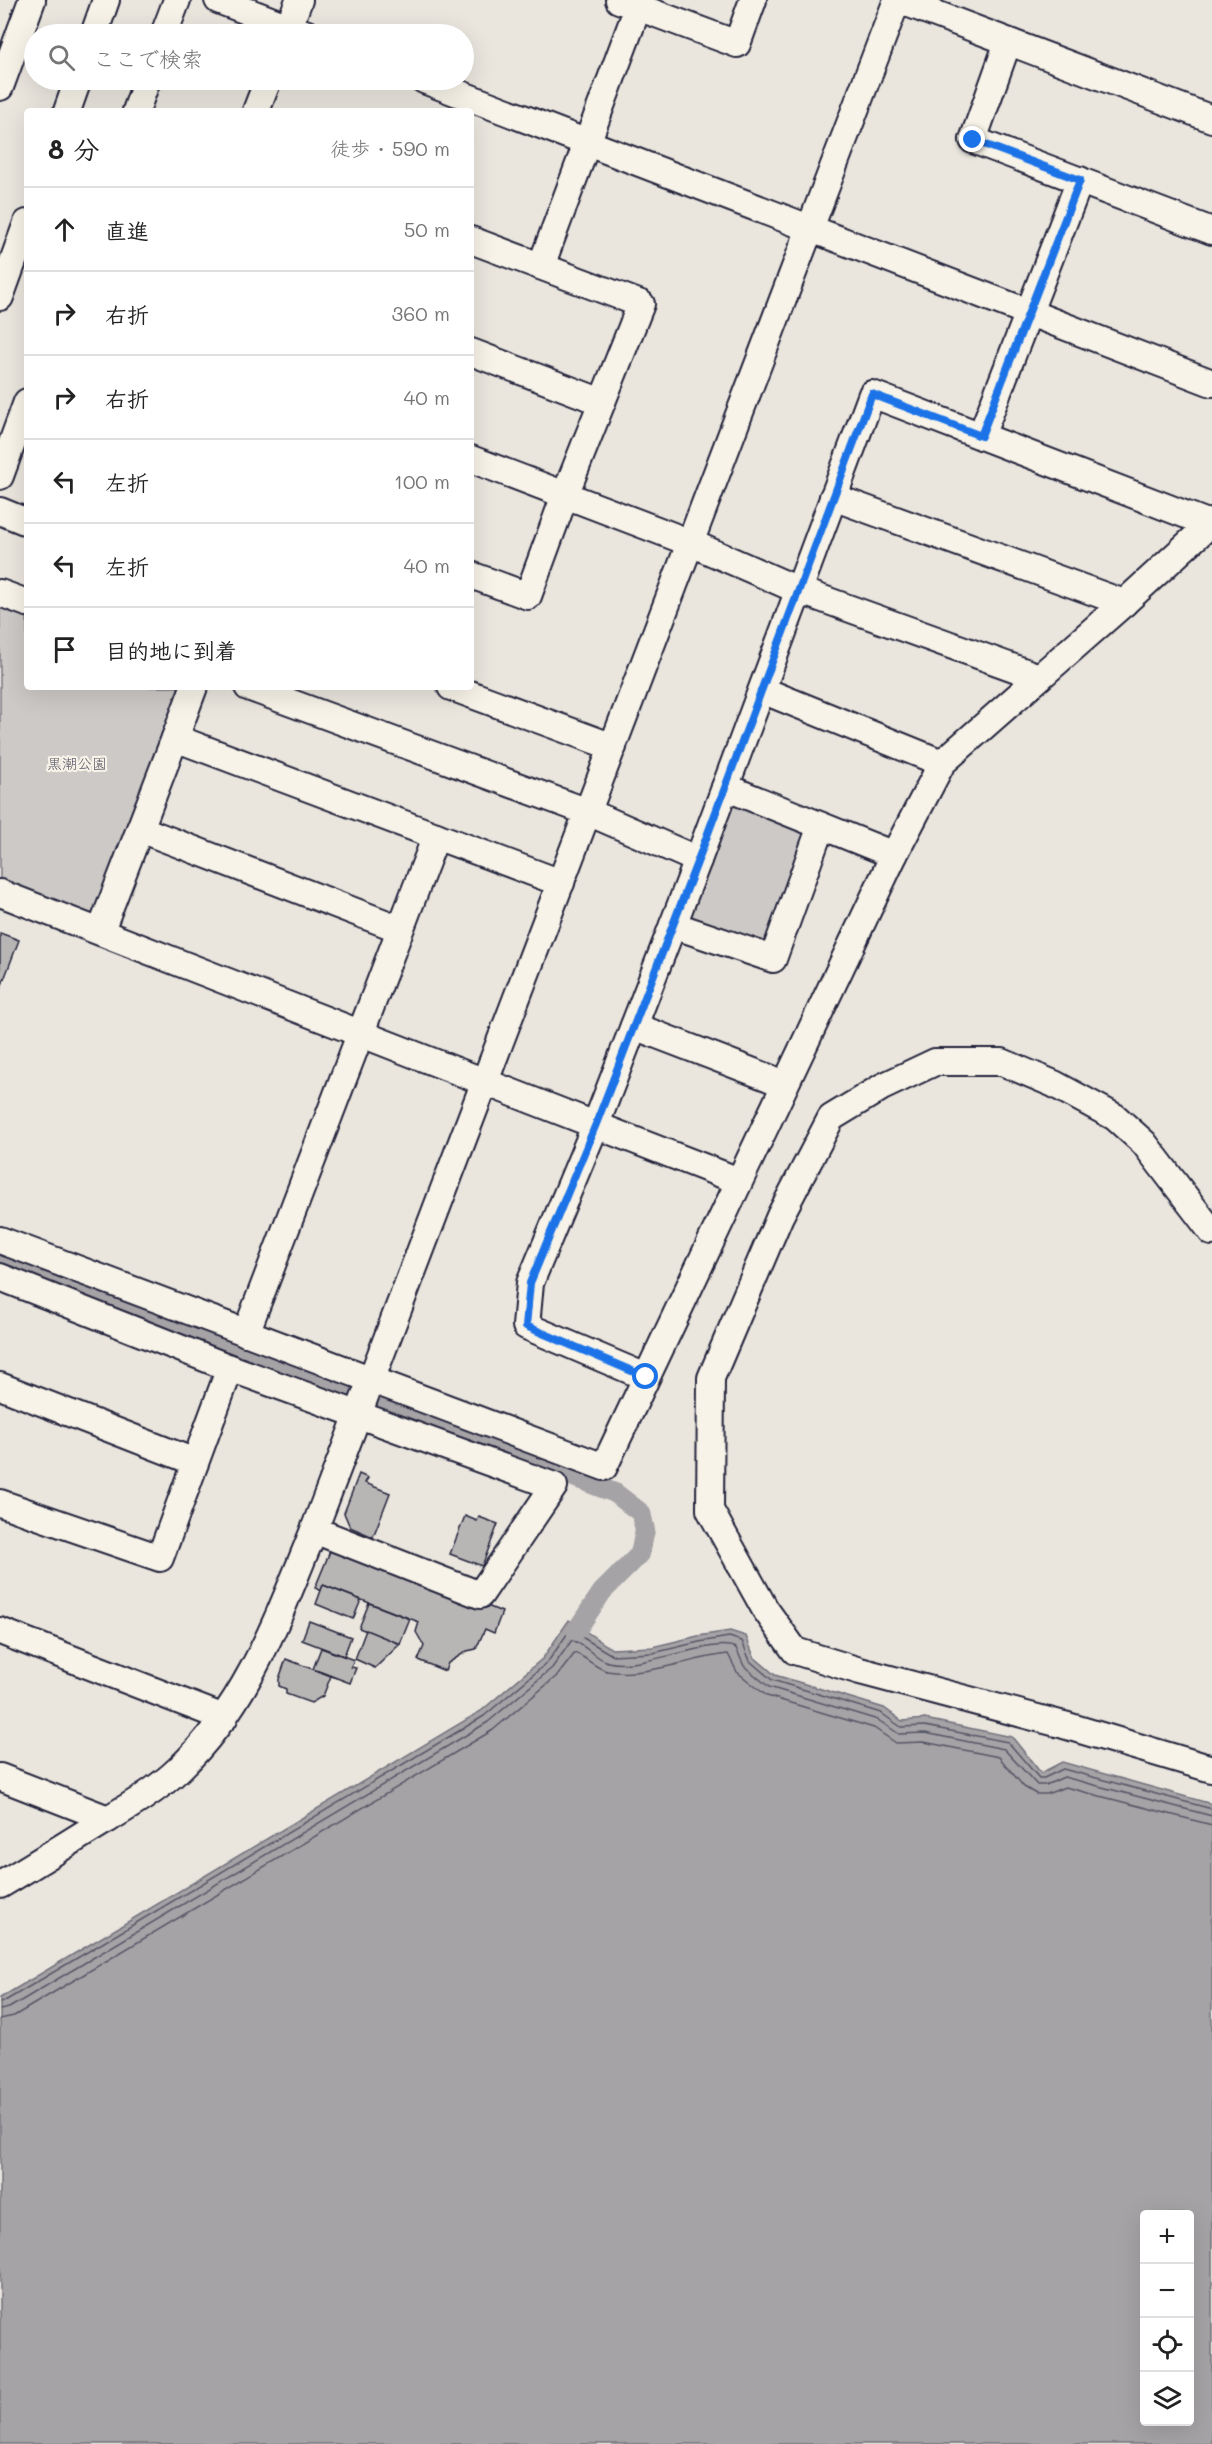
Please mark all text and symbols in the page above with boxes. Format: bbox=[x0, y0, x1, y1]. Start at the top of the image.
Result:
search box bbox=[24, 24, 474, 90]
icon: search bbox=[45, 41, 78, 74]
text: ここで検索 bbox=[93, 44, 203, 73]
route end bbox=[959, 126, 985, 152]
text: 8 分 bbox=[48, 132, 99, 166]
text: 徒歩 · 590 m bbox=[330, 135, 450, 161]
icon: ahead bbox=[48, 213, 81, 246]
text: 直進 bbox=[105, 216, 149, 245]
text: 50 m bbox=[404, 216, 450, 242]
icon: right bbox=[48, 297, 81, 330]
text: 右折 bbox=[105, 300, 149, 329]
text: 360 m bbox=[392, 300, 450, 326]
icon: right bbox=[48, 381, 81, 414]
text: 右折 bbox=[105, 384, 149, 413]
text: 40 m bbox=[404, 384, 450, 410]
icon: left bbox=[48, 465, 81, 498]
text: 左折 bbox=[105, 468, 149, 497]
text: 100 m bbox=[394, 468, 450, 494]
icon: left bbox=[48, 549, 81, 582]
text: 左折 bbox=[105, 552, 149, 581]
text: 40 m bbox=[404, 552, 450, 578]
icon: arrive bbox=[48, 633, 81, 666]
text: 目的地に到着 bbox=[105, 636, 237, 665]
park label: 黒潮公園 bbox=[47, 753, 107, 773]
route start bbox=[632, 1363, 658, 1389]
map controls bbox=[1140, 2210, 1194, 2426]
button: + bbox=[1140, 2210, 1194, 2264]
button: − bbox=[1140, 2264, 1194, 2318]
button: locate bbox=[1140, 2318, 1194, 2372]
button: layers bbox=[1140, 2372, 1194, 2426]

